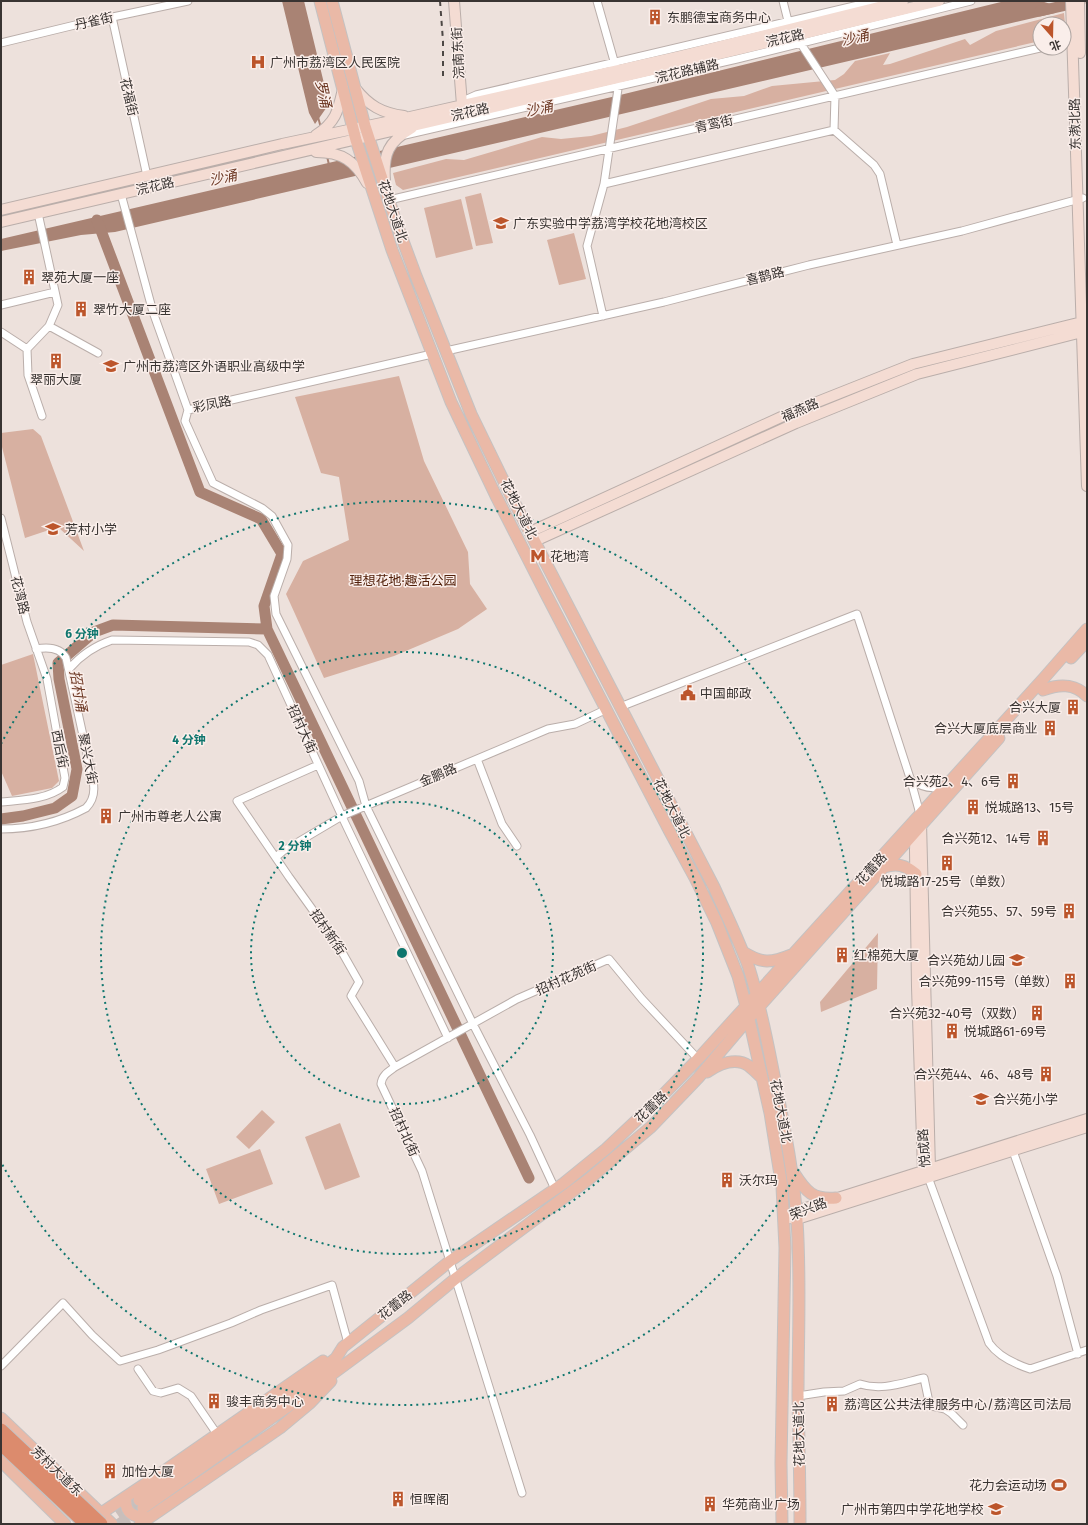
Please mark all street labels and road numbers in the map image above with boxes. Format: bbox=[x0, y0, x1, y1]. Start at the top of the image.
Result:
street label: 丹雀街 bbox=[73, 10, 115, 32]
street label: 浣花路 bbox=[764, 26, 806, 50]
street label: 浣南东街 bbox=[449, 27, 467, 79]
street label: 浣花路辅路 bbox=[654, 56, 720, 86]
street label: 花福街 bbox=[117, 76, 141, 118]
street label: 东漖北路 bbox=[1067, 98, 1083, 150]
street label: 浣花路 bbox=[449, 100, 491, 124]
street label: 青鸾街 bbox=[693, 112, 735, 136]
street label: 浣花路 bbox=[134, 174, 176, 198]
street label: 花地大道北 bbox=[375, 178, 411, 244]
street label: 喜鹊路 bbox=[744, 264, 786, 288]
street label: 彩凤路 bbox=[191, 393, 233, 415]
street label: 福燕路 bbox=[779, 395, 821, 425]
street label: 花地大道北 bbox=[498, 477, 540, 541]
street label: 花湾路 bbox=[8, 574, 32, 616]
street label: 招村大街 bbox=[284, 702, 320, 756]
street label: 西后街 bbox=[49, 728, 71, 770]
street label: 聚兴大街 bbox=[76, 732, 100, 786]
street label: 金鹏路 bbox=[417, 760, 459, 790]
street label: 花地大道北 bbox=[651, 776, 693, 840]
street label: 花蕾路 bbox=[852, 849, 890, 889]
street label: 招村新街 bbox=[307, 906, 349, 958]
street label: 招村花苑街 bbox=[533, 958, 599, 998]
street label: 花地大道北 bbox=[767, 1078, 795, 1144]
street label: 花蕾路 bbox=[632, 1088, 670, 1126]
street label: 招村北街 bbox=[386, 1105, 422, 1159]
street label: 悦成路 bbox=[915, 1128, 933, 1168]
street label: 荣兴路 bbox=[787, 1195, 829, 1223]
street label: 花蕾路 bbox=[375, 1287, 415, 1323]
street label: 花地大道北 bbox=[791, 1401, 807, 1467]
street label: 芳村大道东 bbox=[28, 1443, 86, 1499]

